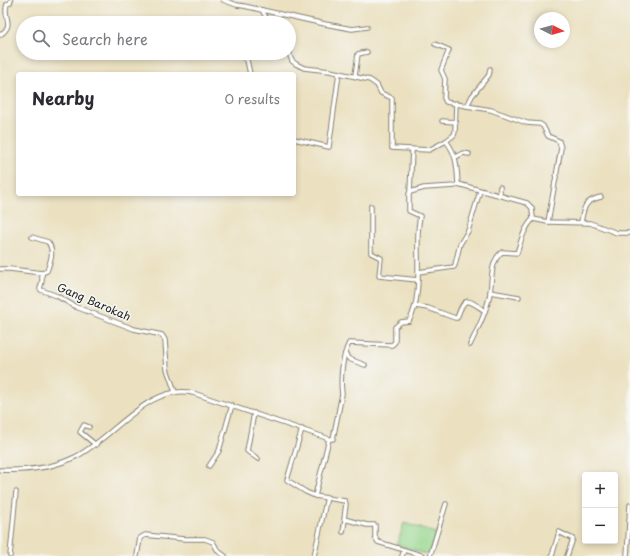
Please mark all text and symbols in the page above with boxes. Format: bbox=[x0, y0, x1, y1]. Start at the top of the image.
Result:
north arrow bbox=[534, 12, 570, 48]
search box bbox=[16, 16, 296, 60]
icon: search bbox=[30, 27, 52, 49]
text: Search here bbox=[62, 27, 148, 50]
text: Nearby bbox=[32, 85, 94, 111]
text: 0 results bbox=[225, 89, 280, 108]
street label: Gang Barokah bbox=[55, 278, 134, 325]
map controls bbox=[582, 472, 618, 544]
button: + bbox=[582, 472, 618, 508]
button: − bbox=[582, 508, 618, 544]

